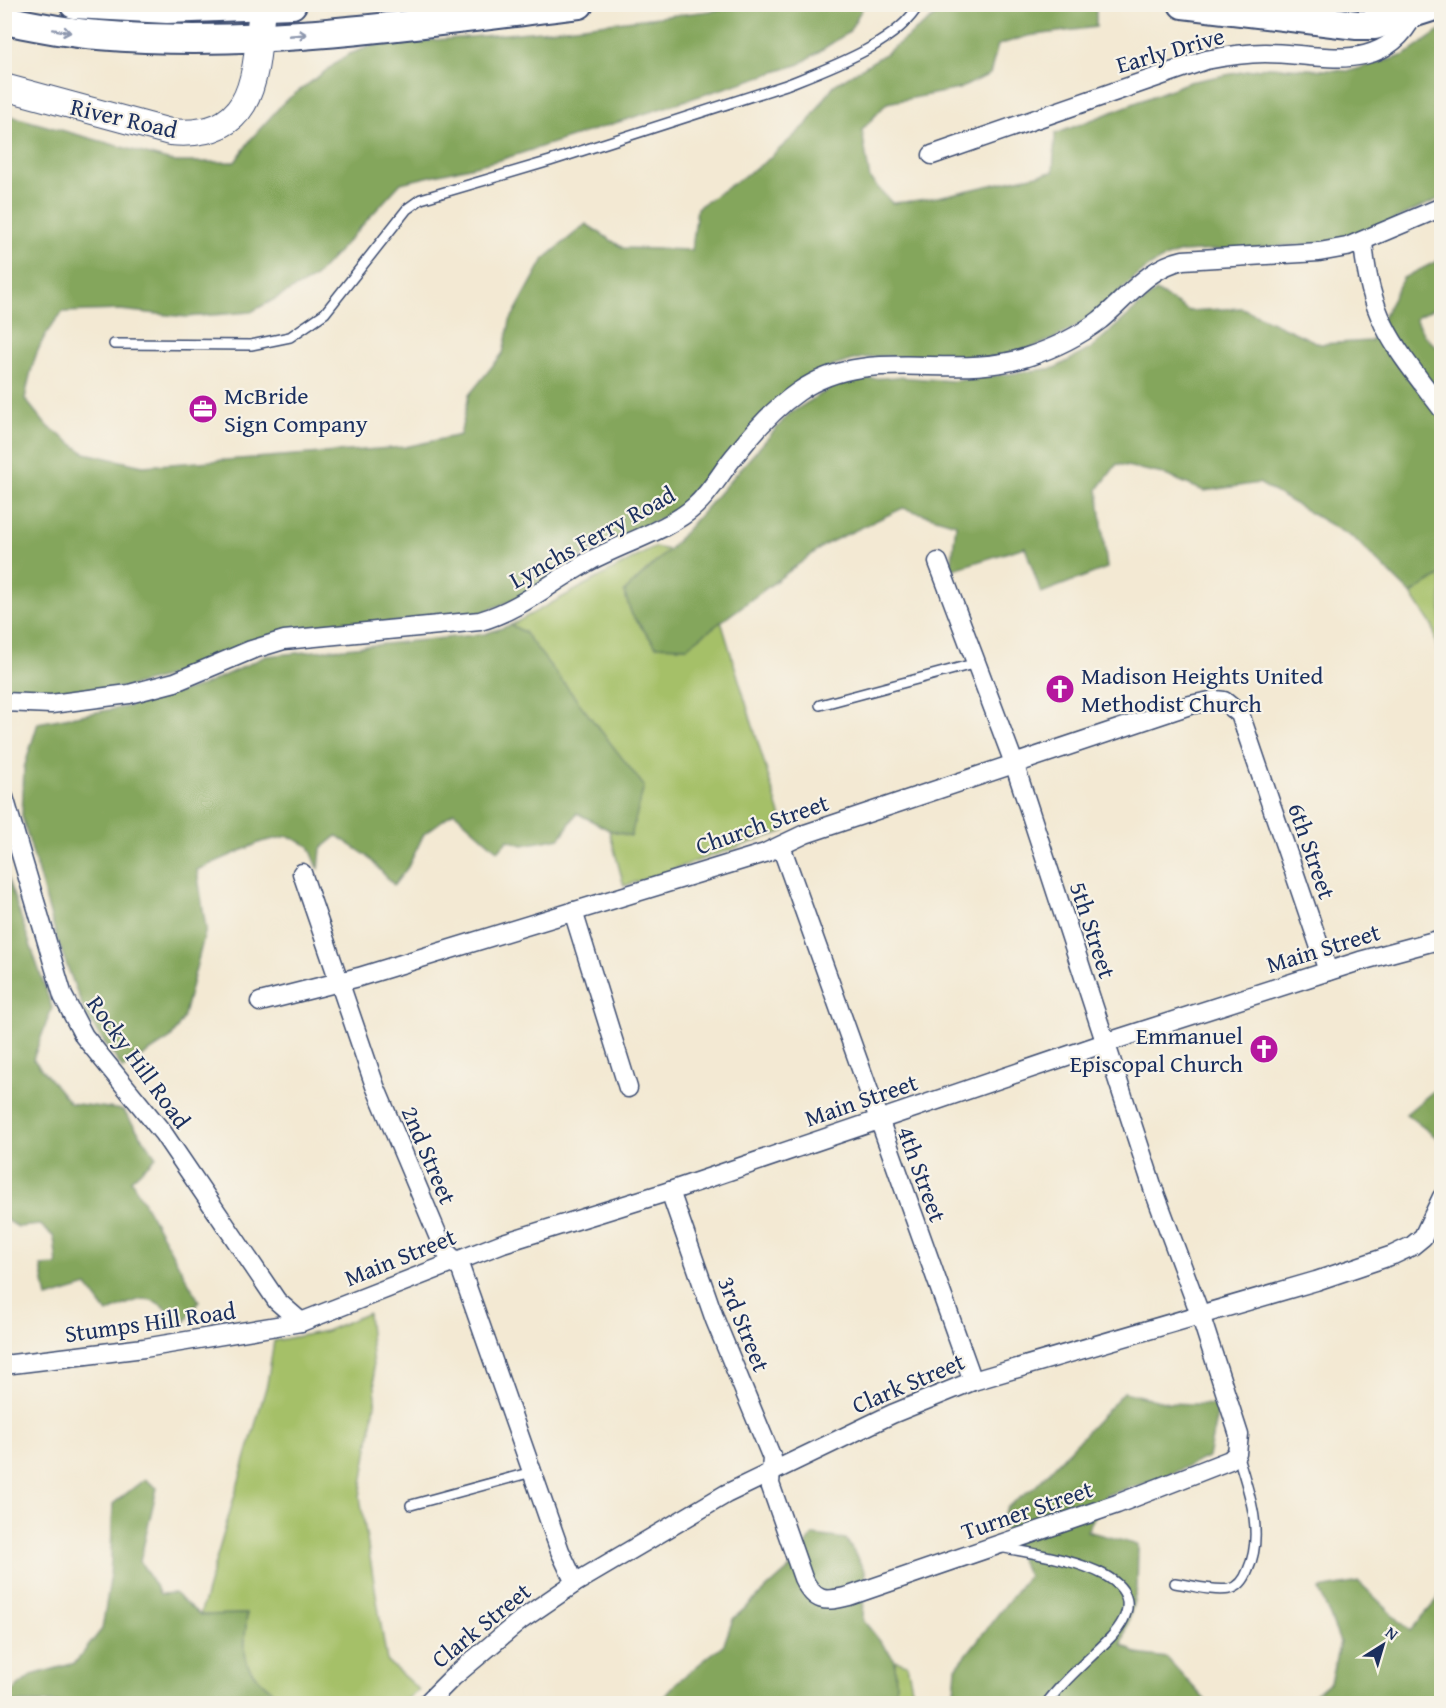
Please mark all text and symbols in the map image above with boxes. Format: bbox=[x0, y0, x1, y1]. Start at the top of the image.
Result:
street label: Early Drive bbox=[1112, 18, 1228, 82]
one-way arrow bbox=[52, 25, 71, 36]
one-way arrow bbox=[288, 29, 308, 40]
street label: River Road bbox=[67, 89, 181, 147]
place label: McBride Sign Company bbox=[224, 378, 368, 441]
office icon: McBride Sign Company bbox=[187, 393, 219, 425]
street label: Lynchs Ferry Road bbox=[503, 477, 682, 597]
place label: Madison Heights United Methodist Church bbox=[1081, 658, 1323, 721]
church icon: Madison Heights United Methodist Church bbox=[1044, 673, 1076, 705]
street label: Church Street bbox=[691, 785, 834, 863]
street label: 6th Street bbox=[1279, 798, 1345, 904]
street label: 5th Street bbox=[1061, 877, 1125, 983]
street label: Main Street bbox=[1262, 914, 1385, 982]
street label: Rocky Hill Road bbox=[79, 988, 200, 1136]
place label: Emmanuel Episcopal Church bbox=[1070, 1018, 1244, 1081]
church icon: Emmanuel Episcopal Church bbox=[1248, 1033, 1280, 1065]
street label: Main Street bbox=[800, 1064, 923, 1136]
street label: 2nd Street bbox=[393, 1100, 466, 1210]
street label: 4th Street bbox=[889, 1121, 956, 1227]
street label: Main Street bbox=[339, 1219, 461, 1295]
street label: 3rd Street bbox=[709, 1271, 779, 1377]
street label: Stumps Hill Road bbox=[62, 1293, 238, 1351]
street label: Clark Street bbox=[846, 1343, 970, 1422]
street label: Turner Street bbox=[957, 1471, 1098, 1549]
street label: Clark Street bbox=[424, 1574, 539, 1676]
north arrow bbox=[1353, 1615, 1413, 1675]
text: N bbox=[1381, 1620, 1404, 1646]

